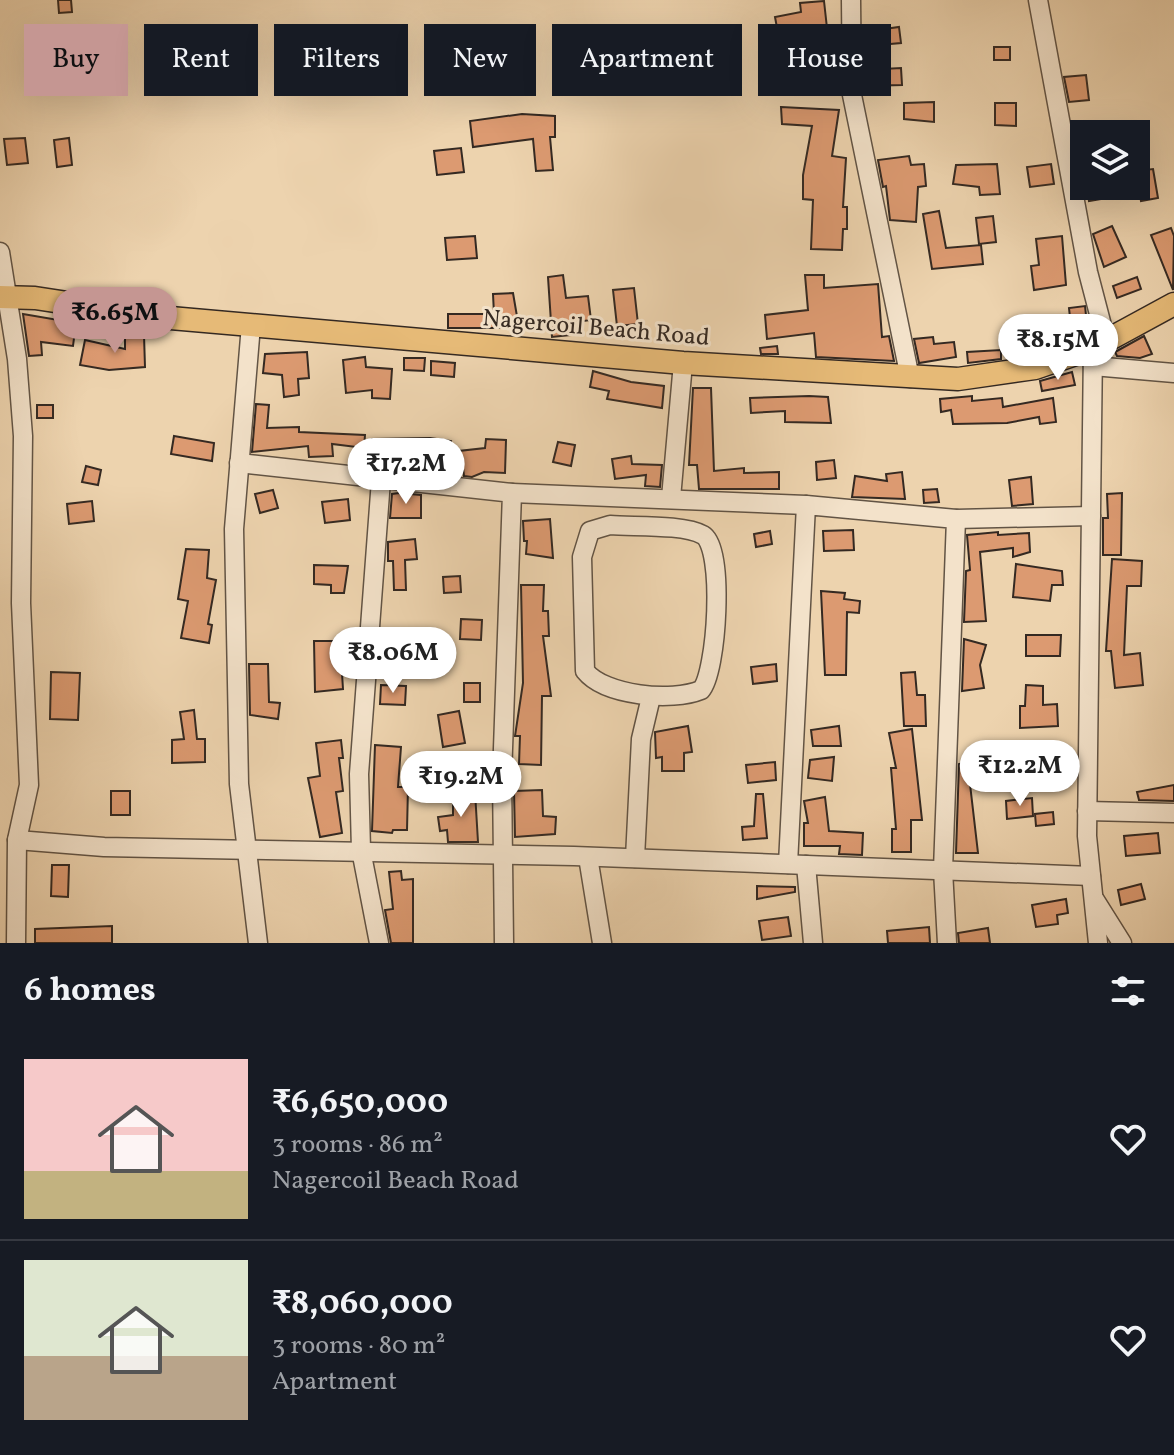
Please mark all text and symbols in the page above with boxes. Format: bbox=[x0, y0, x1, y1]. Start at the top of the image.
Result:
chip: Buy bbox=[24, 24, 128, 96]
chip: Rent bbox=[144, 24, 258, 96]
chip: Filters bbox=[274, 24, 408, 96]
chip: New bbox=[424, 24, 536, 96]
chip: Apartment bbox=[552, 24, 742, 96]
chip: House bbox=[758, 24, 891, 96]
map controls bbox=[1070, 120, 1150, 200]
button: layers bbox=[1070, 120, 1150, 200]
pin: ₹6.65M bbox=[50, 287, 180, 355]
text: ₹6.65M bbox=[71, 295, 159, 331]
street label: Nagercoil Beach Road bbox=[481, 302, 711, 356]
pin: ₹8.15M bbox=[993, 314, 1123, 382]
text: ₹8.15M bbox=[1016, 322, 1100, 358]
pin: ₹17.2M bbox=[341, 438, 471, 506]
text: ₹17.2M bbox=[366, 446, 446, 482]
pin: ₹8.06M bbox=[328, 627, 458, 695]
text: ₹8.06M bbox=[347, 635, 439, 671]
pin: ₹12.2M bbox=[955, 740, 1085, 808]
text: ₹12.2M bbox=[978, 748, 1062, 784]
pin: ₹19.2M bbox=[396, 751, 526, 819]
text: ₹19.2M bbox=[418, 759, 504, 795]
text: 6 homes bbox=[24, 968, 156, 1015]
icon: filters bbox=[1106, 969, 1150, 1013]
text: ₹6,650,000 bbox=[272, 1080, 448, 1127]
icon: home bbox=[88, 1091, 184, 1187]
icon: heart bbox=[1106, 1117, 1150, 1161]
text: 3 rooms · 86 m² bbox=[272, 1127, 443, 1163]
text: Nagercoil Beach Road bbox=[272, 1163, 519, 1199]
text: ₹8,060,000 bbox=[272, 1281, 453, 1328]
icon: home bbox=[88, 1292, 184, 1388]
icon: heart bbox=[1106, 1318, 1150, 1362]
text: 3 rooms · 80 m² bbox=[272, 1328, 445, 1364]
text: Apartment bbox=[272, 1364, 397, 1400]

